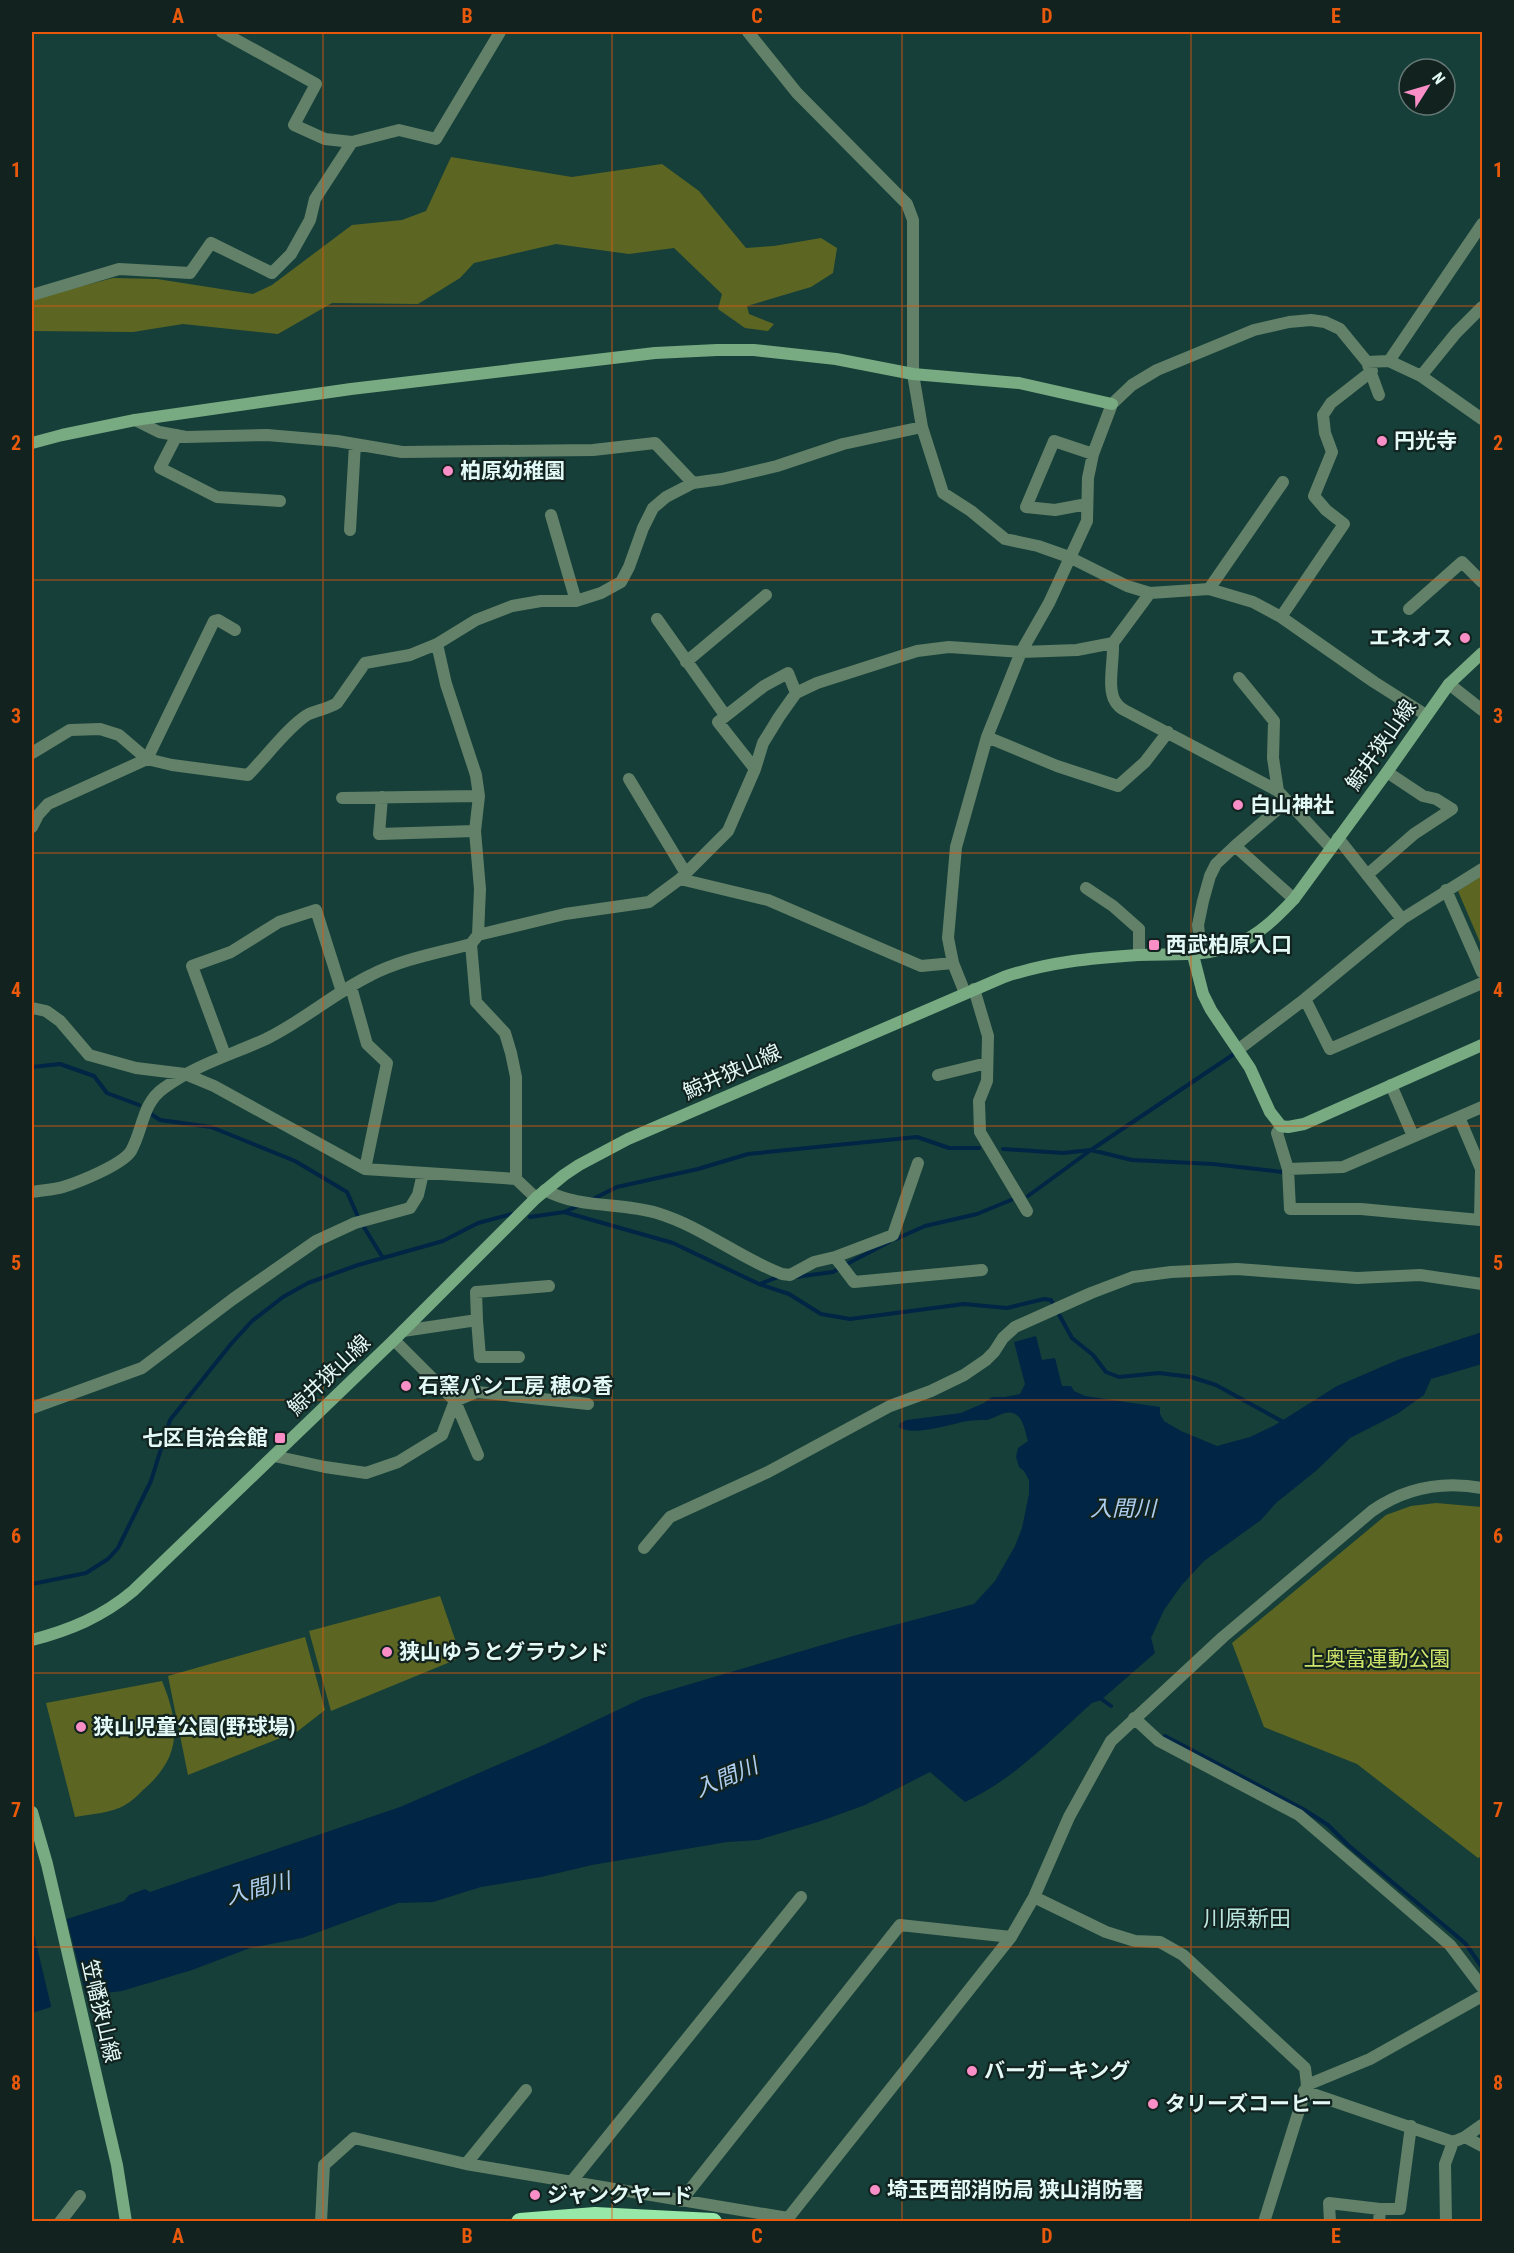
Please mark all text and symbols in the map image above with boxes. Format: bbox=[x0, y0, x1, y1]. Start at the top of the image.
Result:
text: A bbox=[172, 4, 184, 28]
text: B bbox=[461, 4, 473, 28]
text: C bbox=[751, 4, 763, 28]
text: D bbox=[1041, 4, 1053, 28]
text: E bbox=[1331, 4, 1341, 28]
north arrow bbox=[1397, 57, 1457, 117]
text: N bbox=[1428, 69, 1449, 88]
text: 1 bbox=[11, 158, 21, 182]
text: 1 bbox=[1493, 158, 1503, 182]
place label: 円光寺 bbox=[1394, 429, 1457, 453]
text: 2 bbox=[11, 431, 21, 455]
text: 2 bbox=[1493, 431, 1503, 455]
marker: 円光寺 bbox=[1375, 434, 1389, 448]
place label: 柏原幼稚園 bbox=[460, 459, 565, 483]
marker: 柏原幼稚園 bbox=[441, 464, 455, 478]
place label: エネオス bbox=[1369, 626, 1453, 650]
marker: エネオス bbox=[1458, 631, 1472, 645]
street label: 鯨井狭山線 bbox=[1341, 695, 1421, 795]
text: 3 bbox=[11, 704, 21, 728]
text: 3 bbox=[1493, 704, 1503, 728]
place label: 白山神社 bbox=[1250, 793, 1334, 817]
marker: 白山神社 bbox=[1231, 798, 1245, 812]
place label: 西武柏原入口 bbox=[1166, 933, 1292, 957]
marker: 西武柏原入口 bbox=[1147, 938, 1161, 952]
text: 4 bbox=[11, 978, 21, 1002]
text: 4 bbox=[1493, 978, 1503, 1002]
street label: 鯨井狭山線 bbox=[679, 1040, 785, 1104]
text: 5 bbox=[11, 1251, 21, 1275]
text: 5 bbox=[1493, 1251, 1503, 1275]
street label: 鯨井狭山線 bbox=[283, 1330, 375, 1420]
place label: 石窯パン工房 穂の香 bbox=[418, 1374, 613, 1398]
marker: 石窯パン工房 穂の香 bbox=[399, 1379, 413, 1393]
place label: 七区自治会館 bbox=[142, 1426, 268, 1450]
marker: 七区自治会館 bbox=[273, 1431, 287, 1445]
water label: 入間川 bbox=[1090, 1496, 1158, 1521]
text: 6 bbox=[11, 1524, 21, 1548]
text: 6 bbox=[1493, 1524, 1503, 1548]
place label: 狭山ゆうとグラウンド bbox=[399, 1640, 609, 1664]
marker: 狭山ゆうとグラウンド bbox=[380, 1645, 394, 1659]
park label: 上奥富運動公園 bbox=[1304, 1647, 1451, 1671]
place label: 狭山児童公園(野球場) bbox=[93, 1715, 296, 1739]
marker: 狭山児童公園(野球場) bbox=[74, 1720, 88, 1734]
water label: 入間川 bbox=[691, 1752, 763, 1802]
text: 7 bbox=[11, 1798, 21, 1822]
text: 7 bbox=[1493, 1798, 1503, 1822]
water label: 入間川 bbox=[223, 1867, 295, 1909]
district label: 川原新田 bbox=[1203, 1906, 1291, 1931]
street label: 笠幡狭山線 bbox=[77, 1957, 125, 2065]
place label: バーガーキング bbox=[984, 2059, 1130, 2083]
marker: バーガーキング bbox=[965, 2064, 979, 2078]
text: 8 bbox=[11, 2071, 21, 2095]
text: 8 bbox=[1493, 2071, 1503, 2095]
place label: タリーズコーヒー bbox=[1165, 2092, 1332, 2116]
marker: タリーズコーヒー bbox=[1146, 2097, 1160, 2111]
place label: 埼玉西部消防局 狭山消防署 bbox=[887, 2178, 1144, 2202]
place label: ジャンクヤード bbox=[547, 2183, 693, 2207]
marker: 埼玉西部消防局 狭山消防署 bbox=[868, 2183, 882, 2197]
marker: ジャンクヤード bbox=[528, 2188, 542, 2202]
text: A bbox=[172, 2224, 184, 2248]
text: B bbox=[461, 2224, 473, 2248]
text: C bbox=[751, 2224, 763, 2248]
text: D bbox=[1041, 2224, 1053, 2248]
text: E bbox=[1331, 2224, 1341, 2248]

